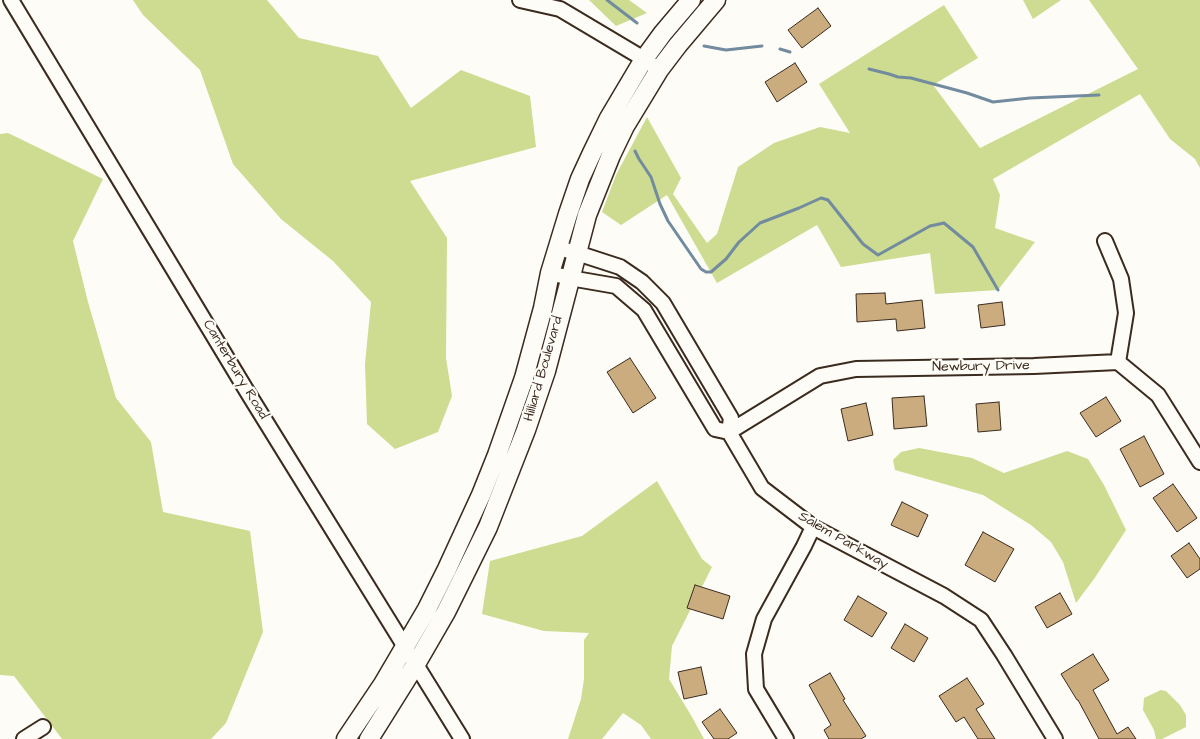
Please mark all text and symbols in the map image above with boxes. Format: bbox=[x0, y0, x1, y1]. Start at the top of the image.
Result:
street label: Hilliard Boulevard bbox=[521, 314, 567, 424]
street label: Canterbury Road bbox=[199, 317, 271, 423]
street label: Newbury Drive bbox=[932, 358, 1030, 376]
street label: Salem Parkway bbox=[795, 509, 891, 573]

